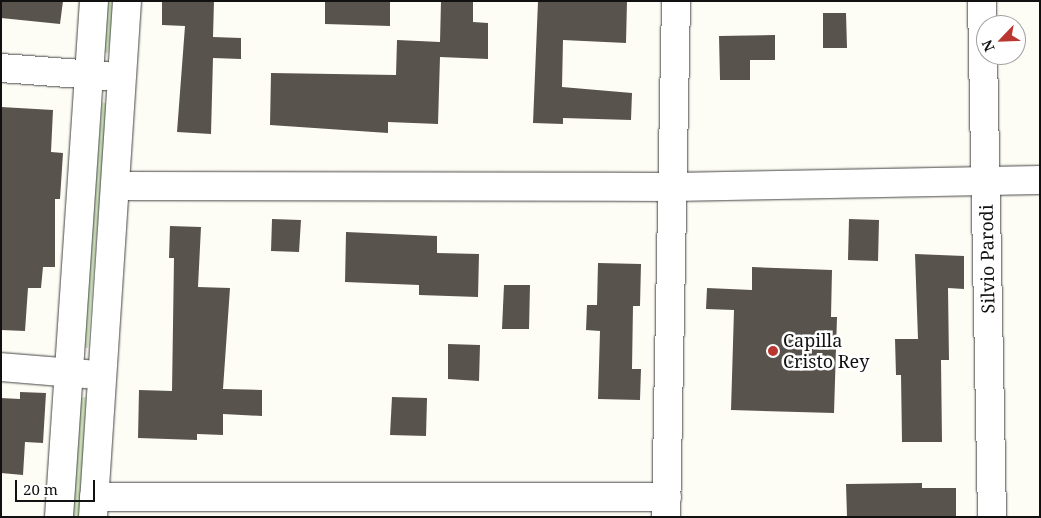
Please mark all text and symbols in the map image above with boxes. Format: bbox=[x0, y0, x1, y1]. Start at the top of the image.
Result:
north arrow bbox=[976, 15, 1026, 65]
text: N bbox=[977, 37, 999, 55]
street label: Silvio Parodi bbox=[975, 204, 999, 314]
place label: Capilla Cristo Rey bbox=[783, 330, 869, 372]
marker: Capilla Cristo Rey bbox=[767, 345, 779, 357]
scale bar bbox=[18, 470, 98, 502]
text: 20 m bbox=[23, 479, 58, 499]

